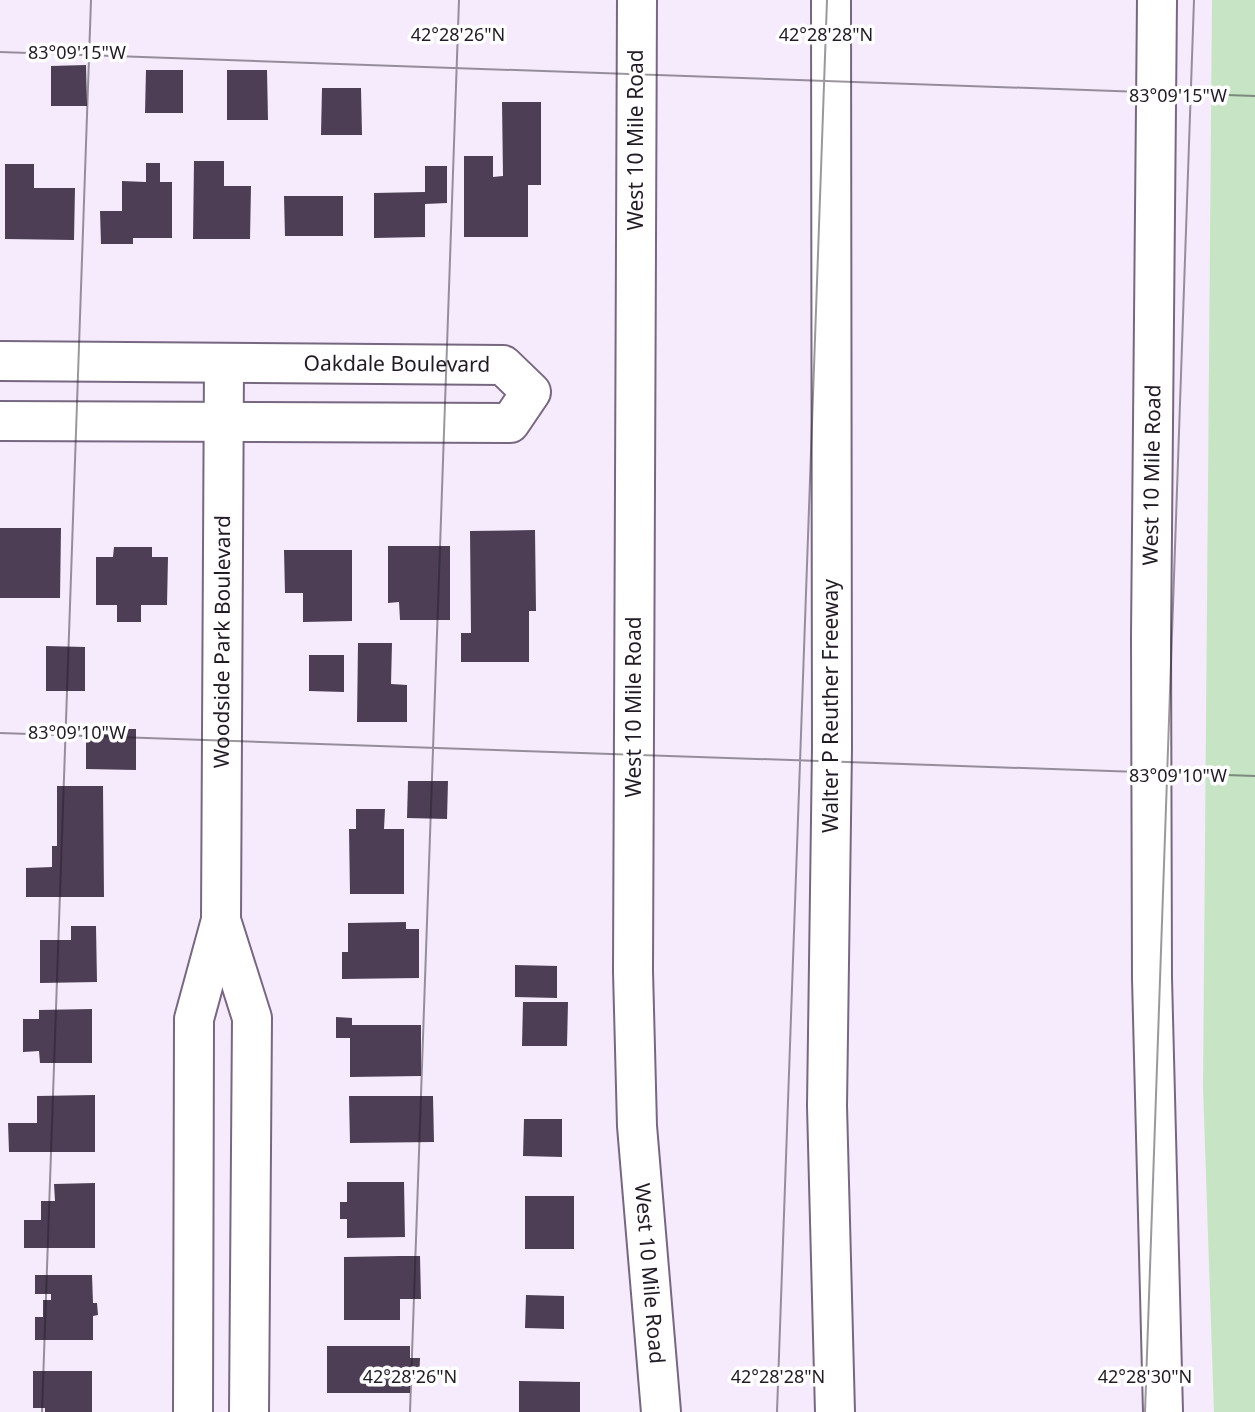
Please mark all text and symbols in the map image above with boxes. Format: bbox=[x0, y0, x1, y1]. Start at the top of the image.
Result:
text: 42°28'26"N bbox=[411, 22, 505, 46]
text: 42°28'28"N bbox=[779, 22, 873, 46]
text: 83°09'15"W bbox=[28, 40, 126, 64]
street label: West 10 Mile Road bbox=[621, 49, 649, 231]
text: 83°09'15"W bbox=[1129, 83, 1227, 107]
street label: Oakdale Boulevard bbox=[304, 348, 490, 378]
street label: West 10 Mile Road bbox=[1135, 384, 1167, 566]
street label: Woodside Park Boulevard bbox=[207, 515, 236, 768]
street label: Walter P Reuther Freeway bbox=[816, 579, 844, 833]
street label: West 10 Mile Road bbox=[619, 616, 647, 798]
text: 83°09'10"W bbox=[28, 720, 126, 744]
text: 83°09'10"W bbox=[1129, 763, 1227, 787]
street label: West 10 Mile Road bbox=[629, 1182, 672, 1365]
text: 42°28'26"N bbox=[363, 1364, 457, 1388]
text: 42°28'28"N bbox=[731, 1364, 825, 1388]
text: 42°28'30"N bbox=[1098, 1364, 1192, 1388]

